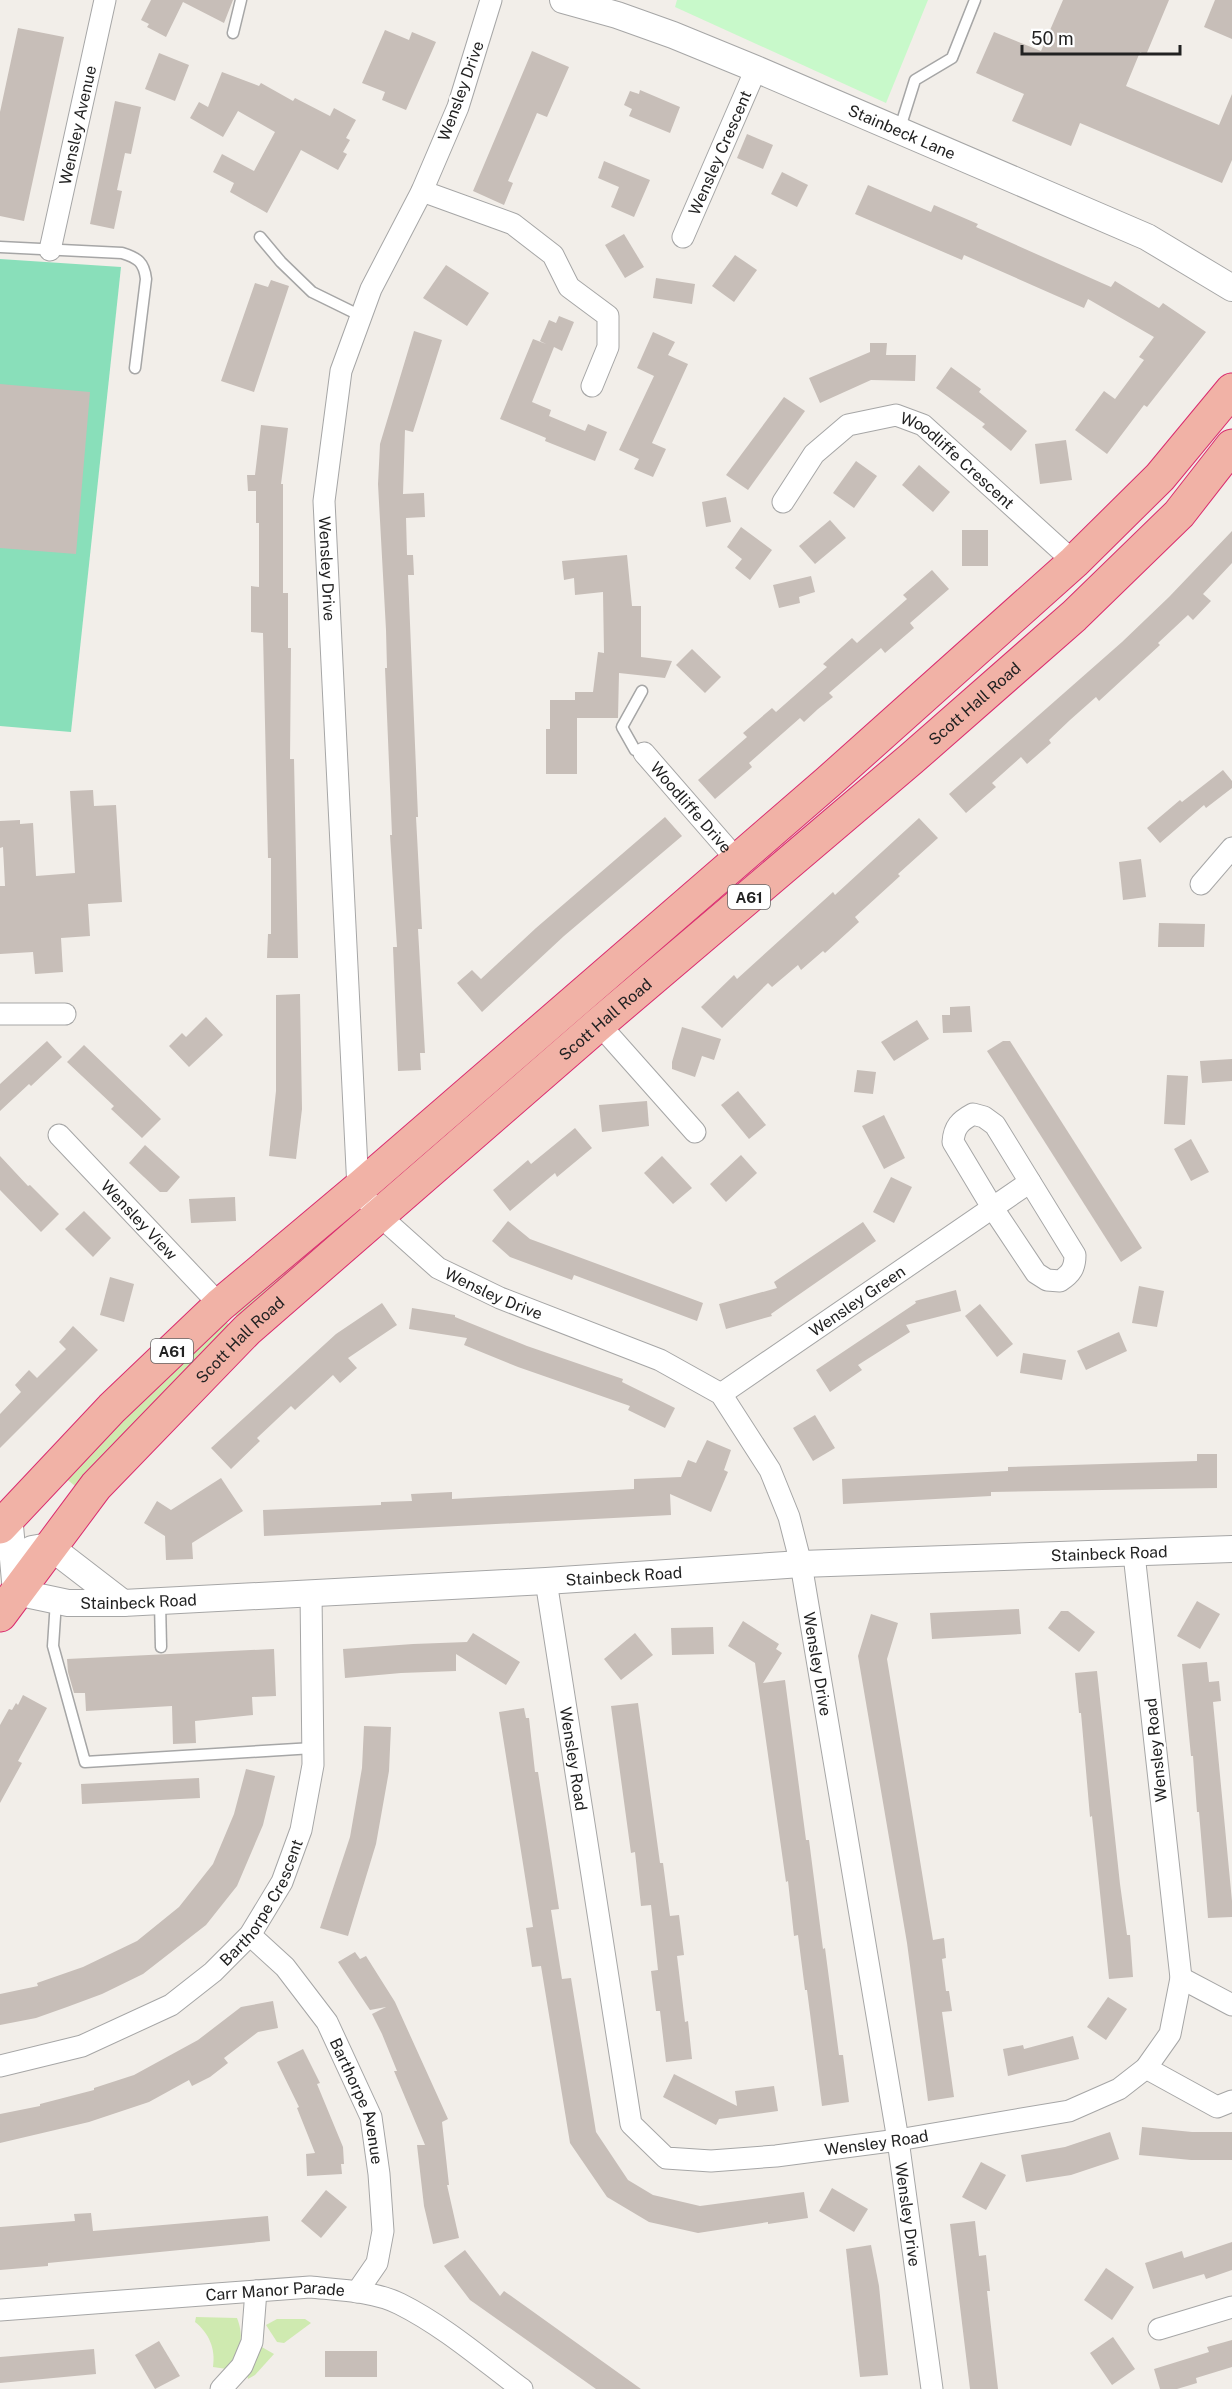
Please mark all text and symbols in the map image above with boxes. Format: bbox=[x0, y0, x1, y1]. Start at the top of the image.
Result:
scale bar bbox=[1022, 18, 1180, 56]
text: 50 m bbox=[1031, 28, 1074, 49]
street label: Wensley Drive bbox=[434, 38, 488, 144]
street label: Wensley Avenue bbox=[55, 64, 100, 186]
street label: Wensley Crescent bbox=[684, 87, 755, 218]
street label: Stainbeck Lane bbox=[845, 100, 958, 163]
street label: Woodliffe Crescent bbox=[898, 408, 1018, 513]
street label: Wensley Drive bbox=[315, 516, 339, 622]
street label: Scott Hall Road bbox=[925, 658, 1024, 749]
street label: Woodliffe Drive bbox=[647, 758, 736, 857]
road number: A61 bbox=[728, 885, 770, 909]
street label: Scott Hall Road bbox=[555, 974, 655, 1064]
street label: Wensley View bbox=[97, 1176, 182, 1264]
street label: Wensley Green bbox=[806, 1261, 909, 1340]
street label: Wensley Drive bbox=[442, 1263, 545, 1323]
street label: Scott Hall Road bbox=[192, 1293, 288, 1387]
road number: A61 bbox=[151, 1339, 193, 1363]
street label: Stainbeck Road bbox=[1051, 1542, 1168, 1565]
street label: Stainbeck Road bbox=[565, 1562, 683, 1589]
street label: Stainbeck Road bbox=[80, 1590, 197, 1613]
street label: Wensley Drive bbox=[800, 1610, 836, 1717]
street label: Wensley Road bbox=[1141, 1697, 1171, 1803]
street label: Wensley Road bbox=[556, 1706, 591, 1812]
street label: Barthorpe Crescent bbox=[216, 1837, 306, 1969]
street label: Barthorpe Avenue bbox=[326, 2035, 387, 2165]
street label: Wensley Road bbox=[823, 2126, 930, 2159]
street label: Wensley Drive bbox=[892, 2161, 925, 2268]
street label: Carr Manor Parade bbox=[205, 2277, 346, 2304]

